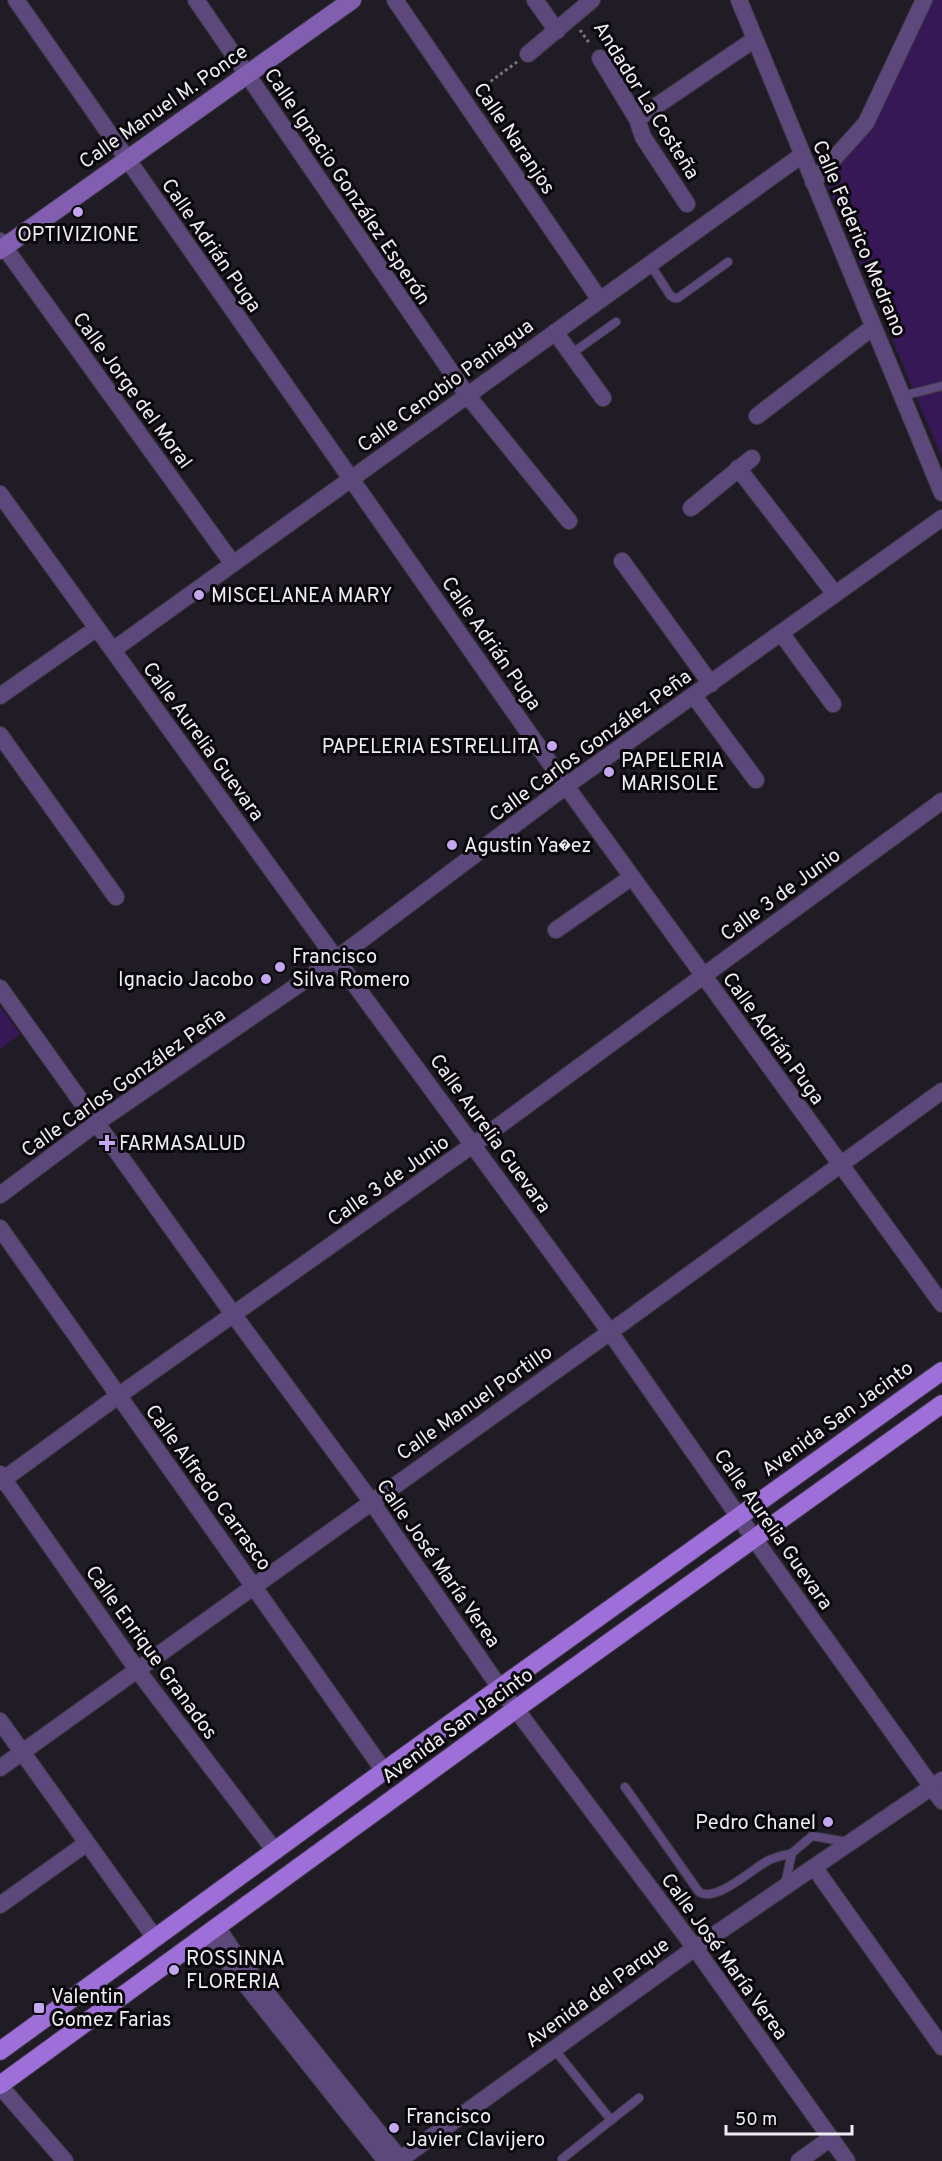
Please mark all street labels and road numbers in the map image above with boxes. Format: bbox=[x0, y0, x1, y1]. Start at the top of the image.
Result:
street label: Andador La Costeña bbox=[586, 17, 704, 185]
street label: Calle Manuel M. Ponce bbox=[75, 40, 254, 176]
street label: Calle Ignacio González Esperón bbox=[257, 64, 435, 311]
street label: Calle Naranjos bbox=[466, 78, 560, 200]
street label: Calle Federico Medrano bbox=[805, 137, 911, 341]
street label: Calle Adrián Puga bbox=[154, 174, 266, 318]
street label: Calle Jorge del Moral bbox=[66, 308, 197, 475]
street label: Calle Cenobio Paniagua bbox=[353, 314, 539, 459]
street label: Calle Adrián Puga bbox=[434, 572, 546, 716]
street label: Calle Aurelia Guevara bbox=[136, 657, 269, 827]
street label: Calle Carlos González Peña bbox=[485, 664, 697, 829]
street label: Calle 3 de Junio bbox=[716, 843, 847, 948]
street label: Calle Adrián Puga bbox=[715, 968, 829, 1111]
street label: Calle Carlos González Peña bbox=[17, 1003, 231, 1164]
street label: Calle Aurelia Guevara bbox=[423, 1049, 556, 1219]
street label: Calle 3 de Junio bbox=[323, 1130, 455, 1233]
street label: Calle Manuel Portillo bbox=[392, 1340, 558, 1467]
street label: Avenida San Jacinto bbox=[757, 1356, 919, 1483]
street label: Calle Alfredo Carrasco bbox=[138, 1400, 276, 1576]
street label: Calle Aurelia Guevara bbox=[707, 1445, 838, 1616]
street label: Calle José María Verea bbox=[369, 1475, 505, 1654]
street label: Calle Enrique Granados bbox=[78, 1561, 222, 1745]
street label: Avenida San Jacinto bbox=[377, 1663, 539, 1790]
street label: Calle José María Verea bbox=[654, 1869, 793, 2046]
street label: Avenida del Parque bbox=[521, 1933, 675, 2055]

